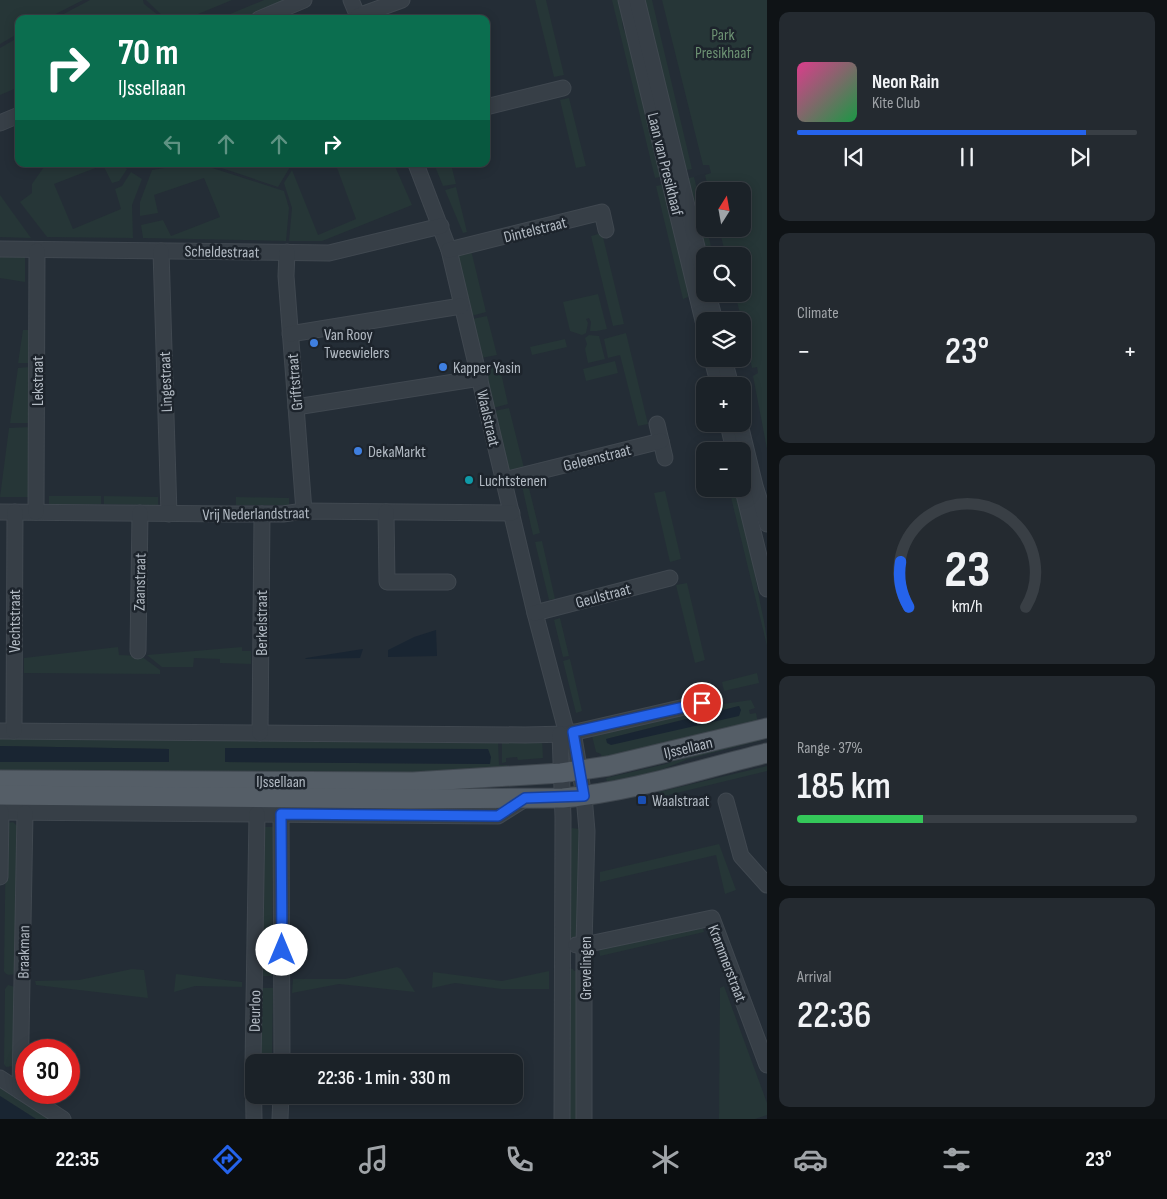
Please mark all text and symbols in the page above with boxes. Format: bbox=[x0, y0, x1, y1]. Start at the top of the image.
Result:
park label: Park Presikhaaf bbox=[695, 26, 751, 63]
text: 70 m bbox=[118, 32, 178, 75]
icon: right bbox=[35, 35, 100, 100]
text: Neon Rain bbox=[872, 71, 939, 94]
text: IJssellaan bbox=[118, 75, 186, 102]
text: Kite Club bbox=[872, 94, 920, 113]
street label: Laan van Presikhaaf bbox=[643, 111, 687, 218]
icon: left bbox=[159, 130, 187, 158]
icon: ahead bbox=[212, 130, 240, 158]
icon: ahead bbox=[265, 130, 293, 158]
icon: right bbox=[318, 130, 346, 158]
icon: previous bbox=[840, 143, 868, 171]
icon: pause bbox=[953, 143, 981, 171]
icon: next bbox=[1066, 143, 1094, 171]
north arrow bbox=[696, 182, 751, 238]
map controls bbox=[696, 182, 751, 497]
street label: Dintelstraat bbox=[502, 213, 569, 247]
street label: Scheldestraat bbox=[184, 242, 260, 263]
button: search bbox=[696, 247, 751, 302]
text: Climate bbox=[797, 304, 839, 323]
button: layers bbox=[696, 312, 751, 367]
place label: Van Rooy Tweewielers bbox=[324, 326, 390, 363]
text: 23° bbox=[945, 329, 989, 374]
text: − bbox=[797, 335, 811, 368]
text: + bbox=[1123, 335, 1137, 368]
marker: Van Rooy Tweewielers bbox=[308, 337, 320, 349]
street label: Lingestraat bbox=[156, 351, 177, 413]
street label: Griftstraat bbox=[284, 352, 307, 411]
street label: Lekstraat bbox=[29, 356, 48, 406]
place label: Kapper Yasin bbox=[453, 359, 521, 378]
marker: Kapper Yasin bbox=[437, 361, 449, 373]
button: + bbox=[696, 377, 751, 432]
street label: Waalstraat bbox=[472, 388, 503, 449]
street label: Geleenstraat bbox=[561, 441, 633, 476]
button: − bbox=[696, 442, 751, 497]
place label: DekaMarkt bbox=[368, 443, 426, 462]
marker: DekaMarkt bbox=[352, 445, 364, 457]
place label: Luchtstenen bbox=[479, 472, 547, 491]
marker: Luchtstenen bbox=[463, 474, 475, 486]
street label: Vrij Nederlandstraat bbox=[202, 504, 310, 525]
text: 23 bbox=[944, 539, 990, 602]
street label: Zaanstraat bbox=[130, 553, 151, 611]
street label: Geulstraat bbox=[574, 580, 633, 613]
street label: Vechtstraat bbox=[6, 589, 25, 653]
street label: Berkelstraat bbox=[253, 590, 272, 656]
text: km/h bbox=[952, 596, 982, 617]
pin bbox=[681, 682, 723, 724]
icon: arrive bbox=[688, 689, 716, 717]
street label: IJssellaan bbox=[662, 734, 715, 763]
text: Range · 37% bbox=[797, 739, 863, 758]
text: 185 km bbox=[797, 764, 891, 809]
street label: IJssellaan bbox=[256, 773, 306, 792]
place label: Waalstraat bbox=[652, 792, 710, 811]
marker: Waalstraat bbox=[636, 794, 648, 806]
street label: Krammerstraat bbox=[703, 922, 750, 1005]
position arrow bbox=[255, 923, 307, 975]
street label: Braakman bbox=[15, 925, 34, 979]
street label: Grevelingen bbox=[577, 936, 596, 1000]
text: Arrival bbox=[797, 968, 831, 987]
street label: Deurloo bbox=[246, 990, 265, 1032]
text: 22:36 bbox=[797, 993, 871, 1038]
speed limit sign: 30 bbox=[15, 1039, 80, 1104]
text: 22:36 · 1 min · 330 m bbox=[318, 1067, 450, 1090]
icon: directions bbox=[210, 1142, 245, 1177]
icon: music bbox=[356, 1142, 391, 1177]
icon: phone bbox=[502, 1142, 537, 1177]
icon: climate bbox=[648, 1142, 683, 1177]
icon: car bbox=[793, 1142, 828, 1177]
icon: filters bbox=[939, 1142, 974, 1177]
text: 22:35 bbox=[55, 1146, 99, 1173]
text: 23° bbox=[1085, 1146, 1112, 1173]

